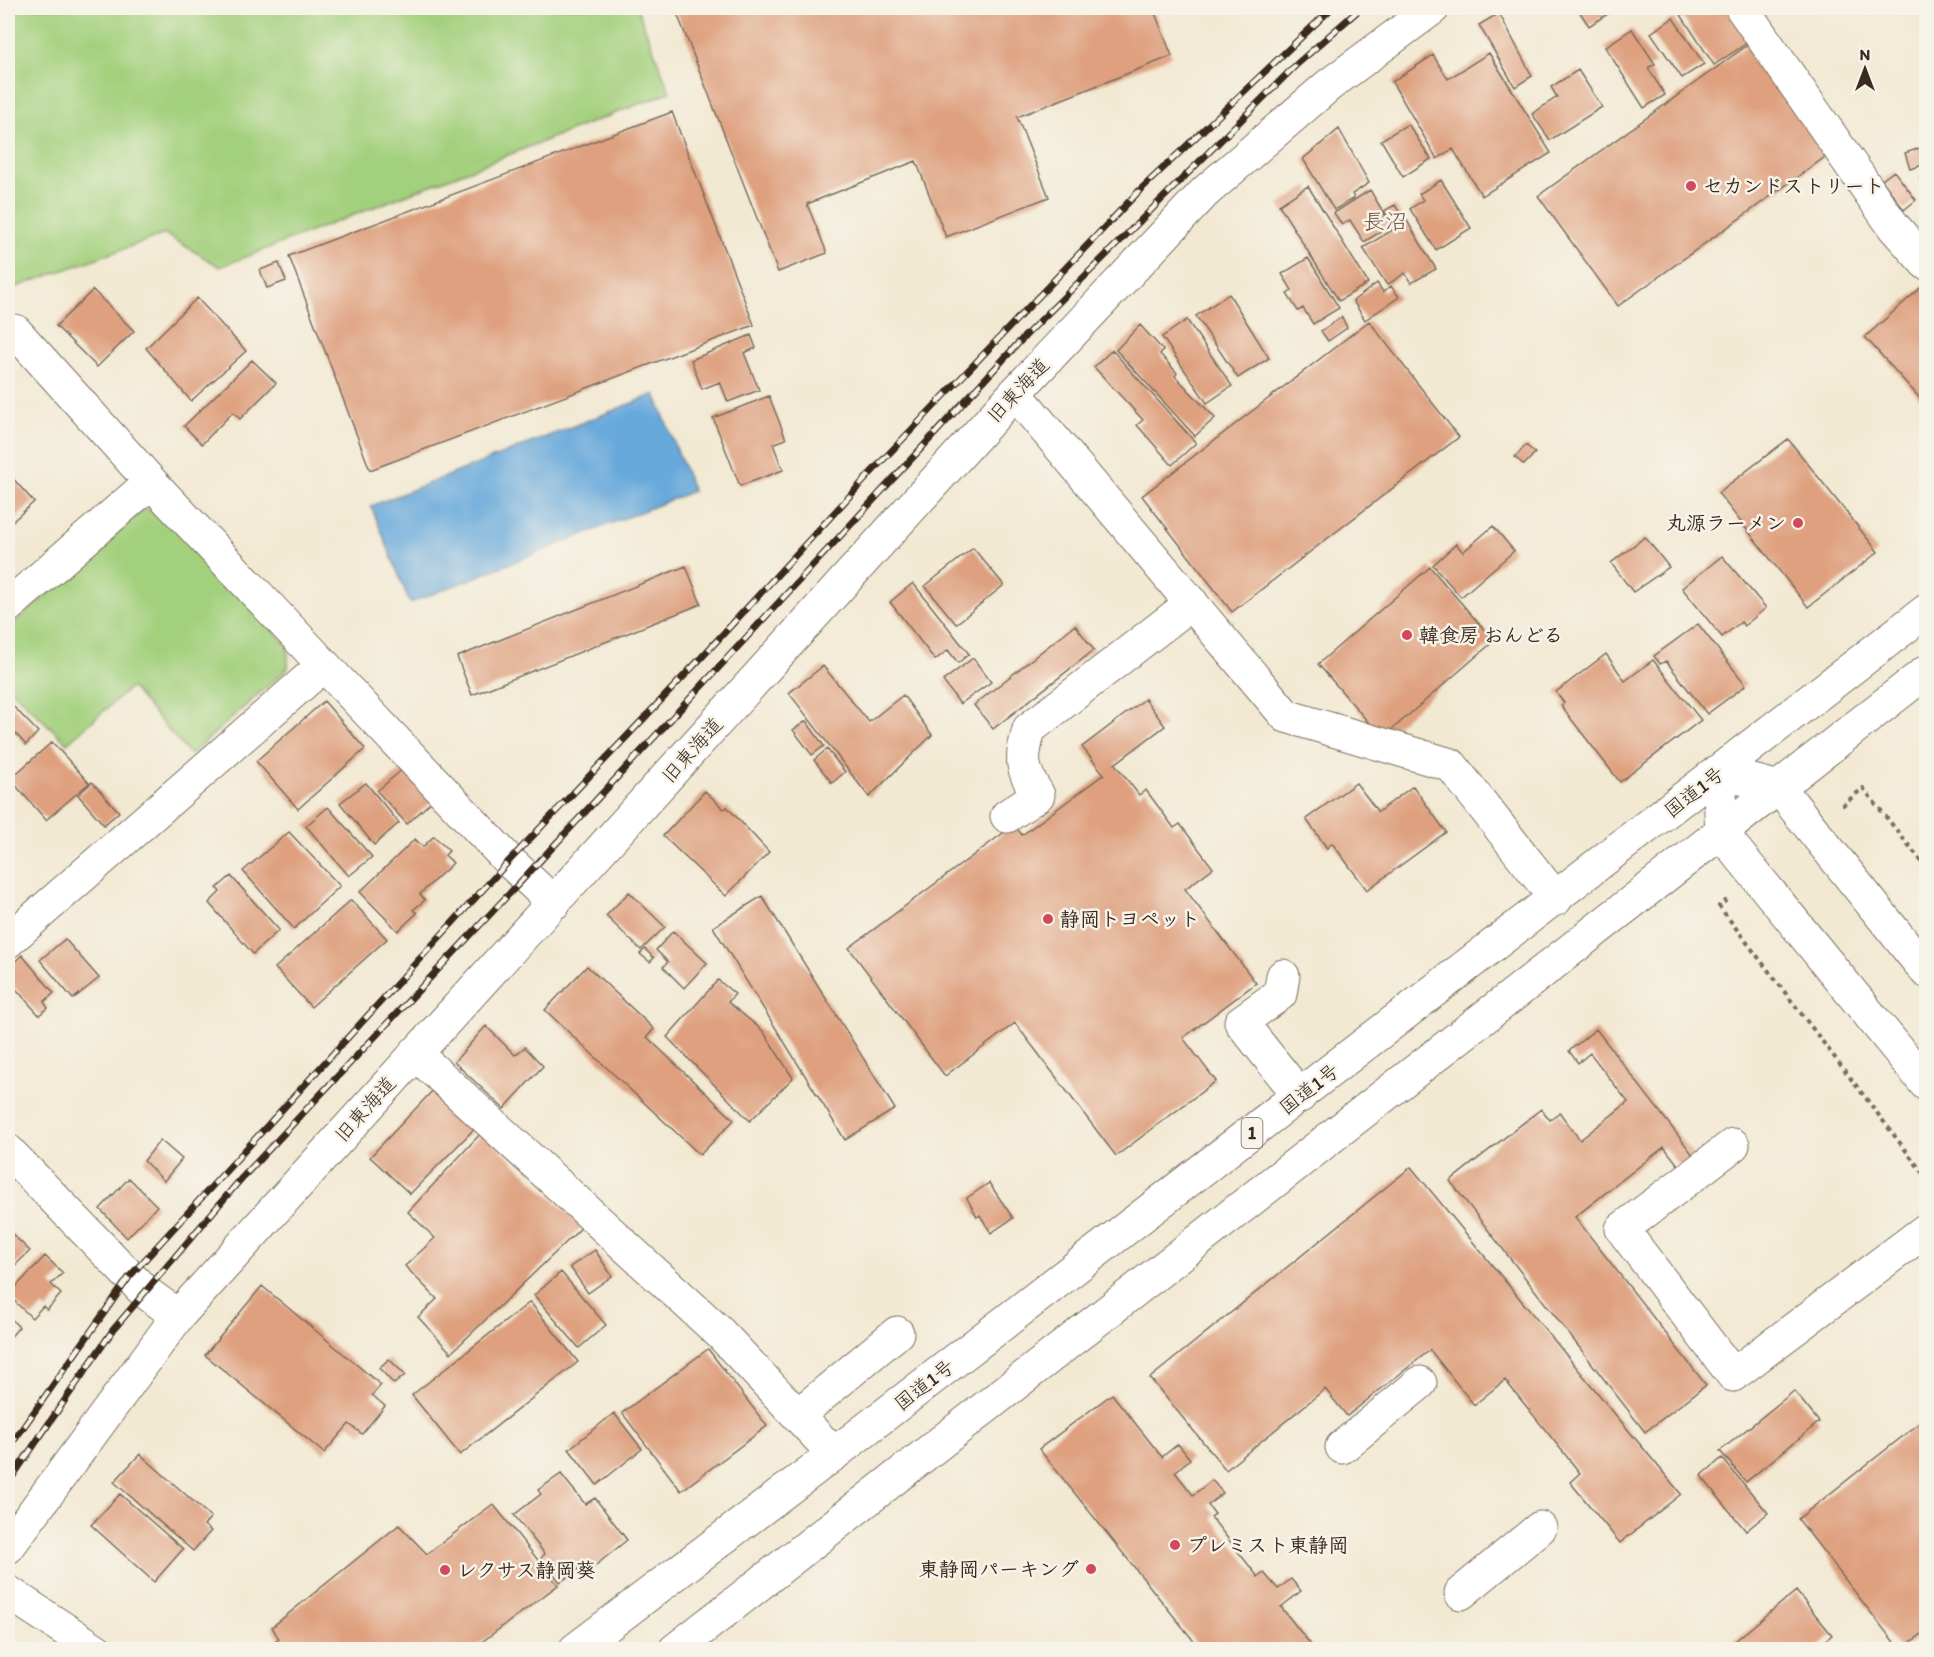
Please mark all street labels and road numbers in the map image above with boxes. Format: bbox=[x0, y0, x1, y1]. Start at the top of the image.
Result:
street label: 旧東海道 bbox=[982, 353, 1054, 427]
street label: 旧東海道 bbox=[656, 712, 728, 788]
street label: 国道1号 bbox=[1659, 761, 1729, 823]
street label: 国道1号 bbox=[1274, 1058, 1344, 1120]
street label: 旧東海道 bbox=[329, 1071, 401, 1147]
road number: 1 bbox=[1242, 1118, 1262, 1148]
street label: 国道1号 bbox=[889, 1354, 959, 1416]

